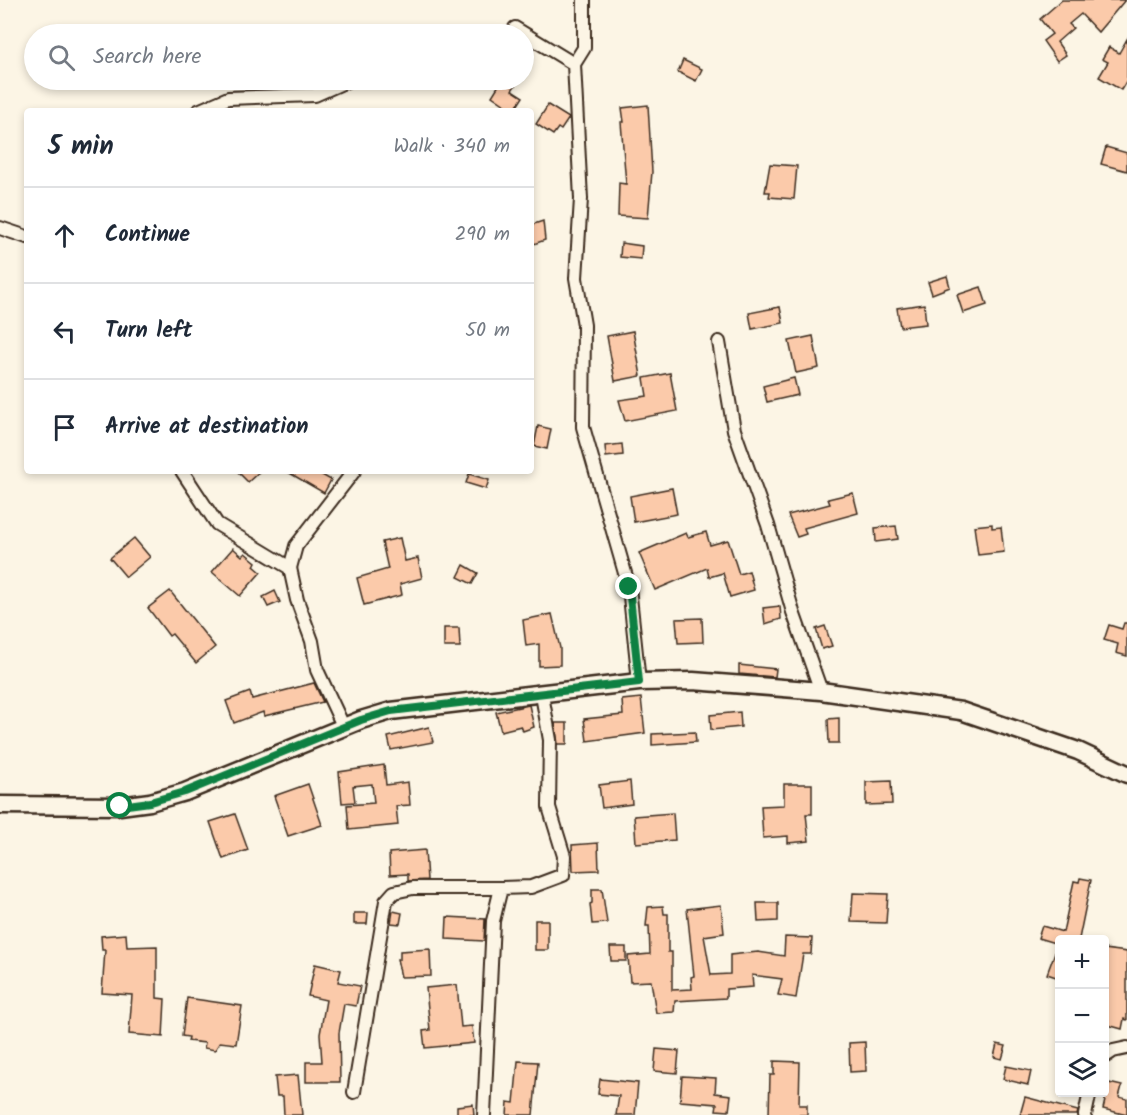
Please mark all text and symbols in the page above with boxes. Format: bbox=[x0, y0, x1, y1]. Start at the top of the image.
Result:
search box bbox=[24, 24, 534, 90]
text: Search here bbox=[93, 40, 201, 75]
icon: search bbox=[45, 41, 78, 74]
text: 5 min bbox=[48, 126, 114, 168]
text: Walk · 340 m bbox=[394, 131, 510, 163]
text: Continue bbox=[105, 218, 190, 253]
icon: ahead bbox=[48, 219, 81, 252]
text: 290 m bbox=[455, 219, 510, 251]
text: Turn left bbox=[105, 314, 192, 349]
icon: left bbox=[48, 315, 81, 348]
text: 50 m bbox=[465, 315, 510, 347]
text: Arrive at destination bbox=[105, 410, 308, 445]
icon: arrive bbox=[48, 411, 81, 444]
route end bbox=[615, 573, 641, 599]
route start bbox=[106, 792, 132, 818]
map controls bbox=[1055, 935, 1109, 1097]
button: + bbox=[1055, 935, 1109, 989]
button: − bbox=[1055, 989, 1109, 1043]
button: layers bbox=[1055, 1043, 1109, 1097]

